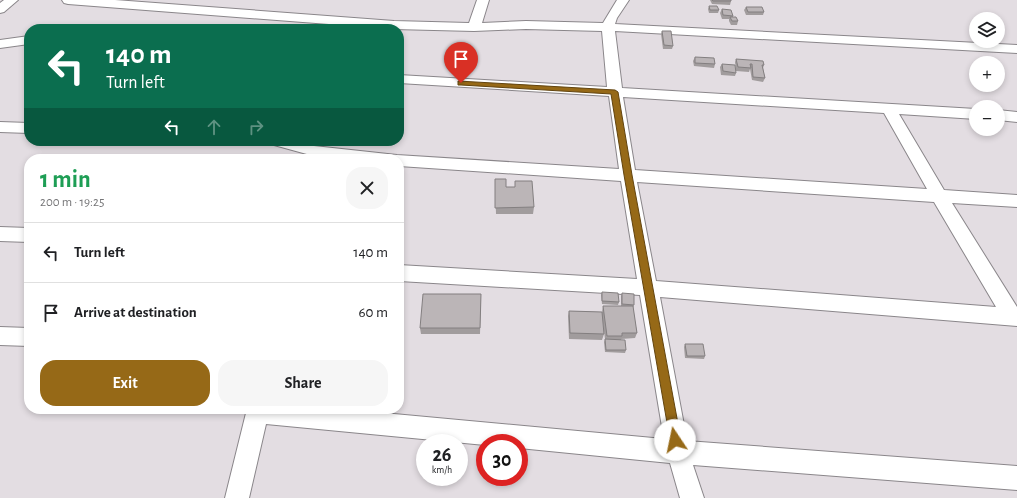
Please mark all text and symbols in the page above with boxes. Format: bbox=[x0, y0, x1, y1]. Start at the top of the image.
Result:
map controls bbox=[969, 12, 1005, 136]
button: layers bbox=[969, 12, 1005, 48]
icon: left bbox=[40, 40, 92, 92]
text: 140 m bbox=[106, 41, 172, 69]
pin bbox=[444, 42, 478, 83]
icon: arrive bbox=[450, 48, 472, 70]
button: + bbox=[969, 56, 1005, 92]
text: Turn left bbox=[106, 74, 165, 92]
button: − bbox=[969, 100, 1005, 136]
icon: left bbox=[161, 116, 183, 138]
icon: ahead bbox=[203, 116, 225, 138]
icon: right bbox=[245, 116, 267, 138]
button: close bbox=[346, 167, 388, 209]
text: 1 min bbox=[40, 168, 91, 192]
text: 200 m · 19:25 bbox=[40, 196, 104, 209]
icon: left bbox=[40, 242, 62, 264]
text: Turn left bbox=[74, 245, 125, 260]
text: 140 m bbox=[353, 245, 388, 260]
icon: arrive bbox=[40, 302, 62, 324]
text: Arrive at destination bbox=[74, 305, 197, 320]
text: 60 m bbox=[359, 305, 388, 320]
button: Exit bbox=[40, 360, 210, 406]
button: Share bbox=[218, 360, 388, 406]
position arrow bbox=[654, 419, 696, 461]
speed limit sign: 30 bbox=[476, 434, 528, 486]
text: 26 bbox=[432, 445, 452, 465]
text: km/h bbox=[432, 465, 452, 475]

